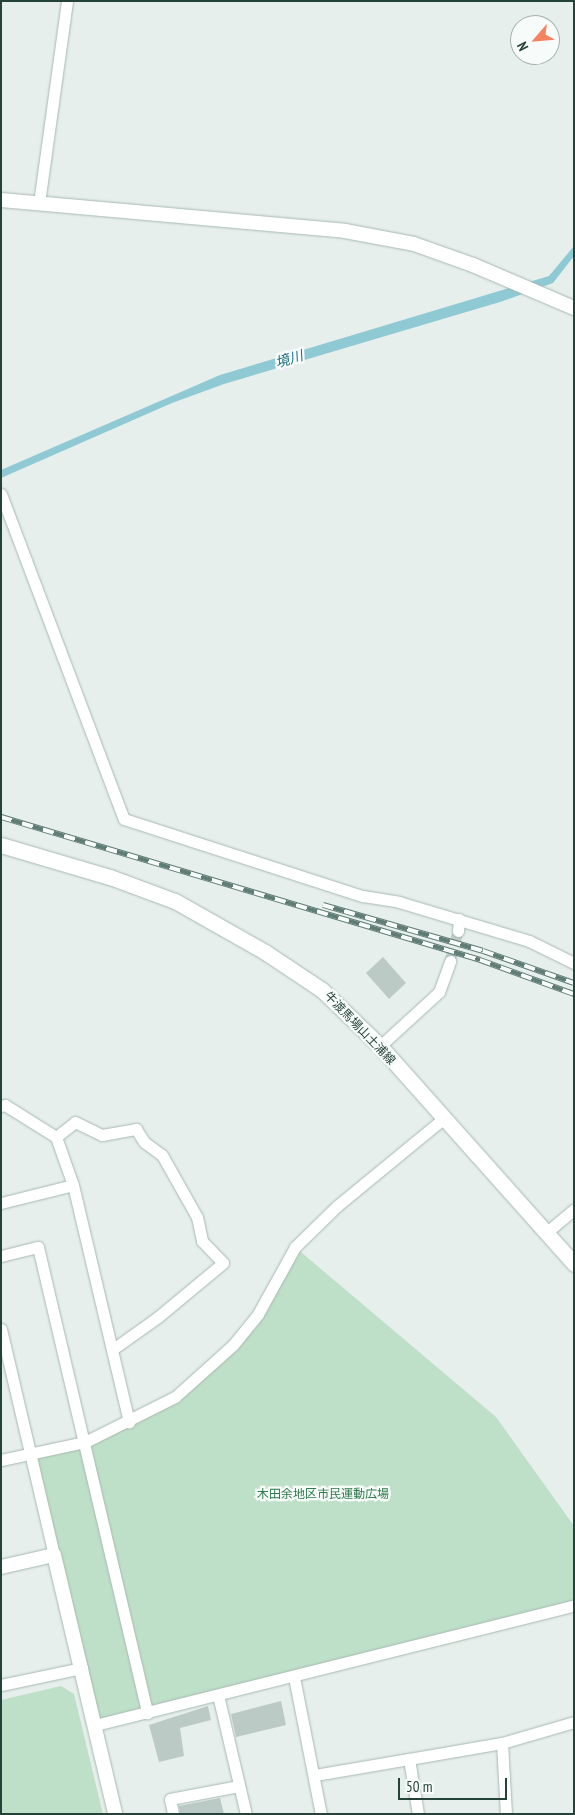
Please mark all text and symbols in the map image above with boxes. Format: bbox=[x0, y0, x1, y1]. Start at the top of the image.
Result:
north arrow bbox=[510, 15, 560, 65]
text: N bbox=[513, 39, 532, 54]
water label: 境川 bbox=[273, 347, 305, 371]
street label: 牛渡馬場山土浦線 bbox=[321, 988, 399, 1068]
park label: 木田余地区市民運動広場 bbox=[257, 1487, 389, 1501]
scale bar bbox=[400, 1768, 509, 1800]
text: 50 m bbox=[406, 1777, 432, 1796]

